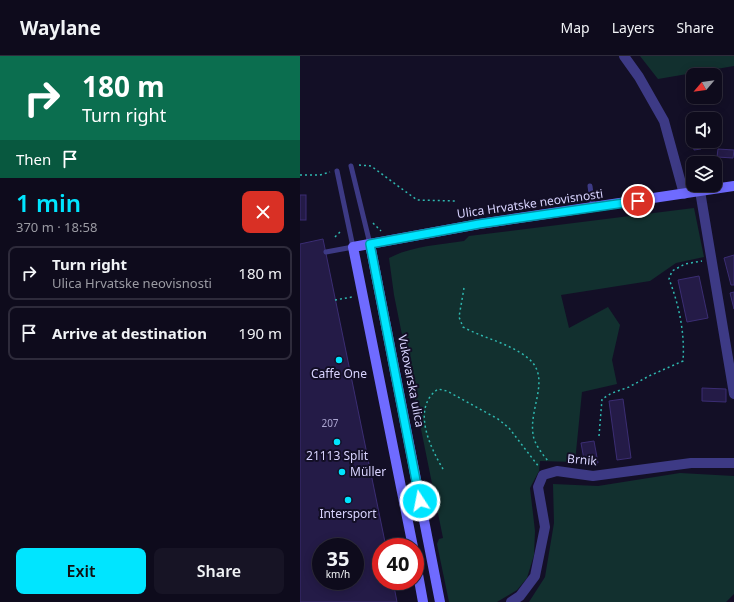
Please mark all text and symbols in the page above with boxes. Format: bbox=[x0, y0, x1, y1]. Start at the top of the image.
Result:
text: Waylane bbox=[20, 15, 101, 41]
text: Map bbox=[561, 18, 590, 37]
text: Layers bbox=[612, 18, 654, 37]
text: Share bbox=[676, 18, 714, 37]
text: 180 m bbox=[82, 67, 165, 105]
north arrow bbox=[686, 68, 722, 104]
map controls bbox=[686, 68, 722, 192]
icon: right bbox=[16, 72, 68, 124]
text: Turn right bbox=[82, 103, 166, 127]
button: sound bbox=[686, 112, 722, 148]
icon: arrive bbox=[59, 148, 81, 170]
text: Then bbox=[16, 149, 51, 169]
button: layers bbox=[686, 156, 722, 192]
pin bbox=[621, 184, 655, 218]
street label: Ulica Hrvatske neovisnosti bbox=[456, 185, 604, 222]
text: 1 min bbox=[16, 186, 81, 219]
icon: arrive bbox=[627, 190, 649, 212]
button: close bbox=[242, 191, 284, 233]
text: 370 m · 18:58 bbox=[16, 218, 97, 236]
text: Turn right bbox=[52, 254, 127, 274]
icon: right bbox=[18, 262, 40, 284]
text: 180 m bbox=[238, 263, 282, 283]
text: Ulica Hrvatske neovisnosti bbox=[52, 274, 212, 292]
icon: arrive bbox=[18, 322, 40, 344]
text: Arrive at destination bbox=[52, 323, 207, 343]
text: 190 m bbox=[238, 323, 282, 343]
street label: Vukovarska ulica bbox=[394, 333, 429, 429]
marker: Caffe One bbox=[334, 355, 344, 365]
place label: Caffe One bbox=[311, 365, 367, 382]
house number: 207 bbox=[321, 416, 339, 430]
marker: 21113 Split bbox=[332, 437, 342, 447]
place label: 21113 Split bbox=[306, 447, 369, 464]
street label: Brnik bbox=[567, 450, 598, 469]
place label: Müller bbox=[350, 463, 386, 480]
marker: Müller bbox=[337, 467, 347, 477]
position arrow bbox=[399, 480, 441, 522]
marker: Intersport bbox=[343, 495, 353, 505]
place label: Intersport bbox=[319, 505, 377, 522]
speed limit sign: 40 bbox=[372, 538, 424, 590]
text: 35 bbox=[327, 545, 349, 572]
button: Exit bbox=[16, 548, 146, 594]
button: Share bbox=[154, 548, 284, 594]
text: km/h bbox=[326, 567, 350, 581]

